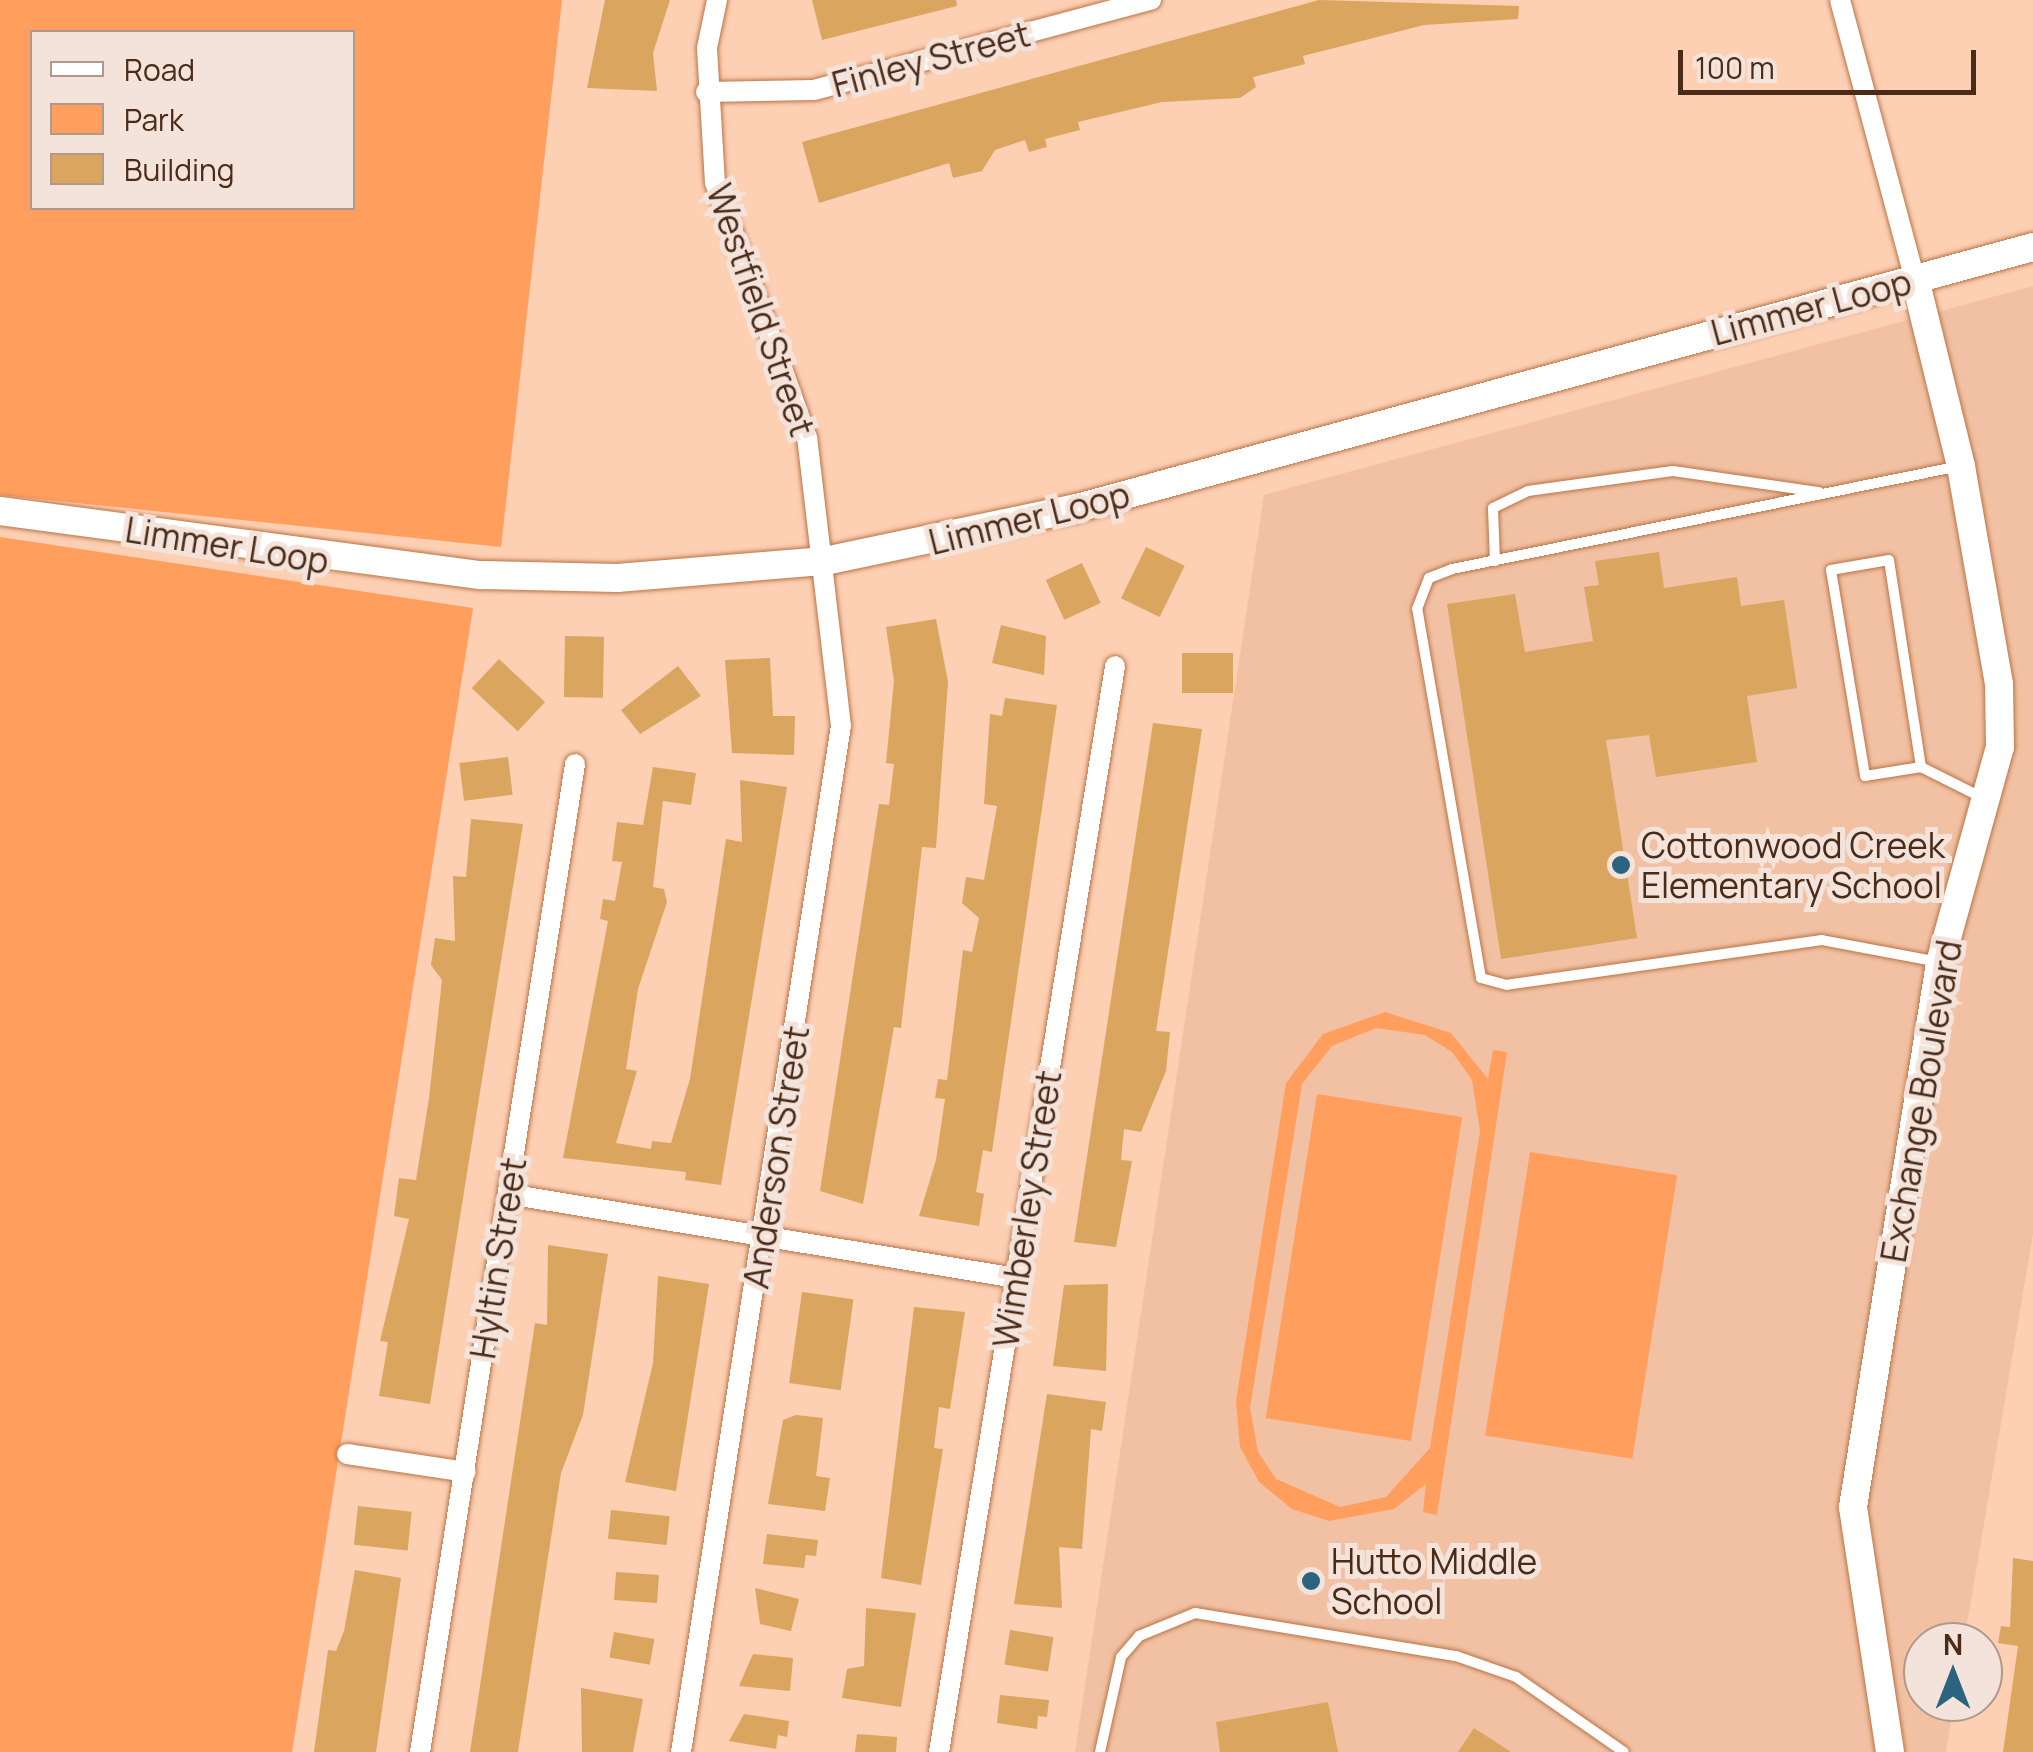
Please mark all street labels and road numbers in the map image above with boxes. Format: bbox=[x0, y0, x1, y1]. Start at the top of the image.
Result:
street label: Finley Street bbox=[827, 12, 1035, 106]
street label: Westfield Street bbox=[698, 178, 824, 442]
street label: Limmer Loop bbox=[1706, 260, 1916, 354]
street label: Limmer Loop bbox=[924, 473, 1134, 563]
street label: Limmer Loop bbox=[122, 508, 332, 582]
street label: Exchange Boulevard bbox=[1872, 937, 1970, 1265]
street label: Anderson Street bbox=[734, 1023, 818, 1291]
street label: Wimberley Street bbox=[984, 1067, 1070, 1351]
street label: Hyltin Street bbox=[461, 1154, 535, 1362]

